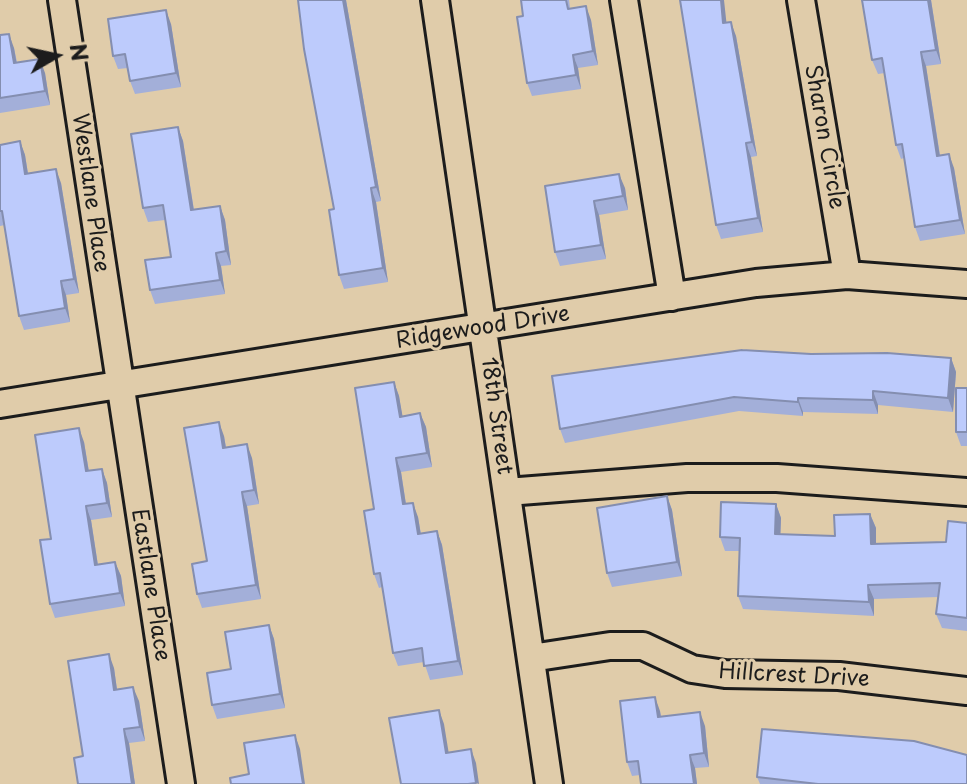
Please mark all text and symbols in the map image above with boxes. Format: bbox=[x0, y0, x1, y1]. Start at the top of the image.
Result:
north arrow bbox=[16, 16, 96, 96]
text: N bbox=[63, 41, 98, 63]
street label: Sharon Circle bbox=[798, 63, 850, 211]
street label: Westlane Place bbox=[66, 112, 114, 274]
street label: Ridgewood Drive bbox=[394, 301, 572, 355]
street label: 18th Street bbox=[475, 356, 517, 476]
street label: Eastlane Place bbox=[125, 507, 175, 663]
street label: Hillcrest Drive bbox=[718, 659, 870, 693]

